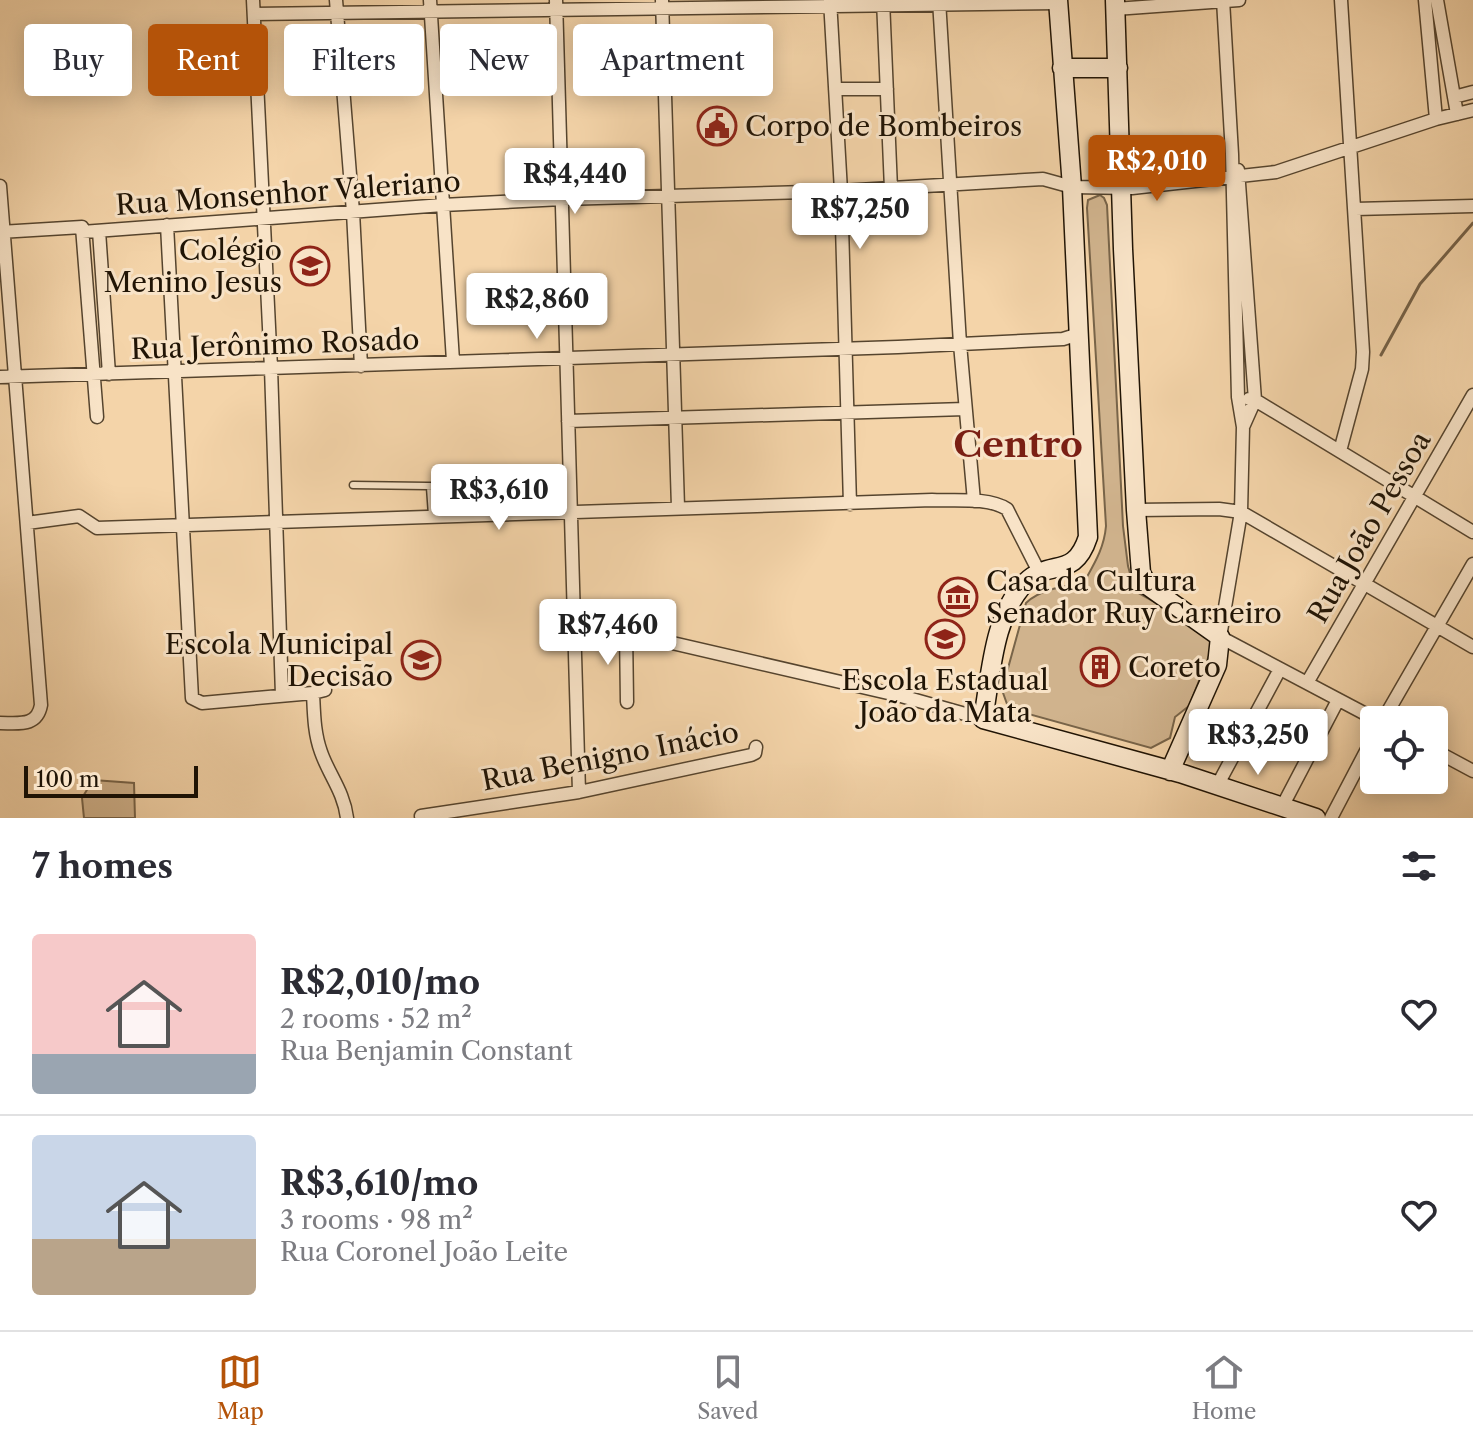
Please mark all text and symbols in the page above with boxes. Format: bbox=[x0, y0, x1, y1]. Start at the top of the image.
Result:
chip: Buy bbox=[24, 24, 132, 96]
chip: Rent bbox=[148, 24, 268, 96]
chip: Filters bbox=[284, 24, 424, 96]
chip: New bbox=[440, 24, 557, 96]
chip: Apartment bbox=[573, 24, 773, 96]
public building icon: Corpo de Bombeiros bbox=[696, 105, 738, 147]
place label: Corpo de Bombeiros bbox=[745, 109, 1022, 143]
pin: R$2,010 bbox=[1083, 135, 1231, 203]
text: R$2,010 bbox=[1106, 145, 1208, 177]
pin: R$4,440 bbox=[501, 148, 649, 216]
text: R$4,440 bbox=[523, 158, 627, 190]
street label: Rua Monsenhor Valeriano bbox=[114, 164, 462, 222]
pin: R$7,250 bbox=[786, 183, 934, 251]
text: R$7,250 bbox=[810, 193, 910, 225]
place label: Colégio Menino Jesus bbox=[104, 233, 282, 299]
school or university icon: Colégio Menino Jesus bbox=[289, 245, 331, 287]
pin: R$2,860 bbox=[463, 273, 611, 341]
text: R$2,860 bbox=[484, 283, 590, 315]
street label: Rua Jerônimo Rosado bbox=[130, 322, 420, 366]
district label: Centro bbox=[953, 422, 1083, 466]
street label: Rua João Pessoa bbox=[1300, 425, 1438, 629]
pin: R$3,610 bbox=[425, 464, 573, 532]
text: R$3,610 bbox=[449, 474, 549, 506]
place label: Casa da Cultura Senador Ruy Carneiro bbox=[986, 564, 1282, 630]
museum icon: Casa da Cultura Senador Ruy Carneiro bbox=[937, 576, 979, 618]
pin: R$7,460 bbox=[534, 599, 682, 667]
text: R$7,460 bbox=[557, 609, 659, 641]
school or university icon: Escola Estadual João da Mata bbox=[924, 618, 966, 660]
place label: Escola Municipal Decisão bbox=[165, 627, 393, 693]
school or university icon: Escola Municipal Decisão bbox=[400, 639, 442, 681]
building icon: Coreto bbox=[1079, 646, 1121, 688]
place label: Coreto bbox=[1128, 650, 1221, 684]
place label: Escola Estadual João da Mata bbox=[842, 663, 1048, 729]
map controls bbox=[1360, 706, 1448, 794]
button: locate bbox=[1360, 706, 1448, 794]
pin: R$3,250 bbox=[1184, 709, 1332, 777]
street label: Rua Benigno Inácio bbox=[479, 714, 741, 798]
text: R$3,250 bbox=[1207, 719, 1309, 751]
scale bar bbox=[24, 762, 198, 798]
text: 100 m bbox=[36, 766, 99, 793]
icon: filters bbox=[1397, 844, 1441, 888]
text: 7 homes bbox=[32, 845, 173, 887]
text: R$2,010/mo bbox=[280, 961, 480, 1003]
icon: home bbox=[96, 966, 192, 1062]
icon: heart bbox=[1397, 992, 1441, 1036]
text: 2 rooms · 52 m² bbox=[280, 1003, 472, 1035]
text: Rua Benjamin Constant bbox=[280, 1035, 573, 1067]
text: R$3,610/mo bbox=[280, 1162, 478, 1204]
icon: home bbox=[96, 1167, 192, 1263]
icon: heart bbox=[1397, 1193, 1441, 1237]
text: 3 rooms · 98 m² bbox=[280, 1204, 473, 1236]
text: Rua Coronel João Leite bbox=[280, 1236, 568, 1268]
tab: Map bbox=[217, 1350, 264, 1425]
tab: Saved bbox=[697, 1350, 758, 1425]
tab: Home bbox=[1192, 1350, 1256, 1425]

